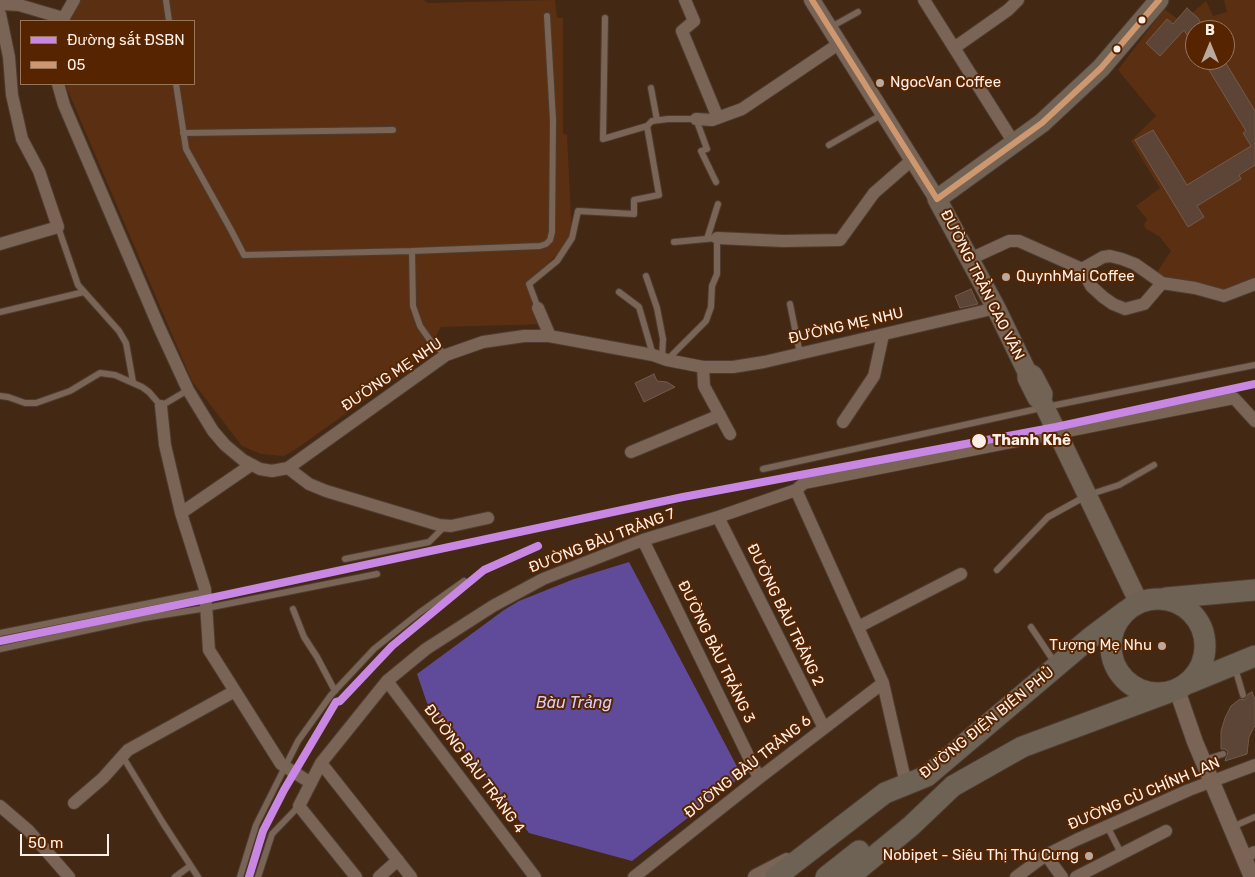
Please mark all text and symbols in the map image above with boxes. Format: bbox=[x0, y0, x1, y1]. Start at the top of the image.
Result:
unlabelled marker bbox=[1137, 15, 1147, 25]
legend bbox=[20, 20, 195, 85]
north arrow bbox=[1185, 20, 1235, 70]
text: B bbox=[1205, 22, 1215, 39]
text: Đường sắt ĐSBN bbox=[67, 31, 185, 49]
unlabelled marker bbox=[1112, 44, 1122, 54]
text: 05 bbox=[67, 56, 85, 74]
place label: NgocVan Coffee bbox=[890, 74, 1001, 92]
marker: NgocVan Coffee bbox=[874, 77, 886, 89]
street label: ĐƯỜNG TRẦN CAO VÂN bbox=[936, 207, 1028, 363]
place label: QuynhMai Coffee bbox=[1016, 268, 1135, 286]
marker: QuynhMai Coffee bbox=[1000, 271, 1012, 283]
street label: ĐƯỜNG MẸ NHU bbox=[787, 304, 905, 348]
street label: ĐƯỜNG MẸ NHU bbox=[338, 335, 446, 415]
marker: Thanh Khê bbox=[970, 432, 988, 450]
place label: Thanh Khê bbox=[992, 432, 1071, 450]
street label: ĐƯỜNG BÀU TRẢNG 7 bbox=[526, 505, 678, 577]
street label: ĐƯỜNG BÀU TRẢNG 2 bbox=[743, 541, 827, 689]
street label: ĐƯỜNG BÀU TRẢNG 3 bbox=[674, 578, 758, 726]
place label: Tượng Mẹ Nhu bbox=[1049, 637, 1152, 655]
marker: Tượng Mẹ Nhu bbox=[1156, 640, 1168, 652]
street label: ĐƯỜNG ĐIỆN BIÊN PHỦ bbox=[916, 663, 1058, 783]
water label: Bàu Trảng bbox=[536, 693, 612, 713]
street label: ĐƯỜNG BÀU TRẢNG 4 bbox=[420, 701, 528, 837]
street label: ĐƯỜNG BÀU TRẢNG 6 bbox=[681, 712, 815, 822]
street label: ĐƯỜNG CÙ CHÍNH LAN bbox=[1065, 754, 1223, 834]
scale bar bbox=[22, 824, 111, 856]
text: 50 m bbox=[28, 834, 63, 852]
place label: Nobipet - Siêu Thị Thú Cưng bbox=[883, 847, 1079, 865]
marker: Nobipet - Siêu Thị Thú Cưng bbox=[1083, 850, 1095, 862]

